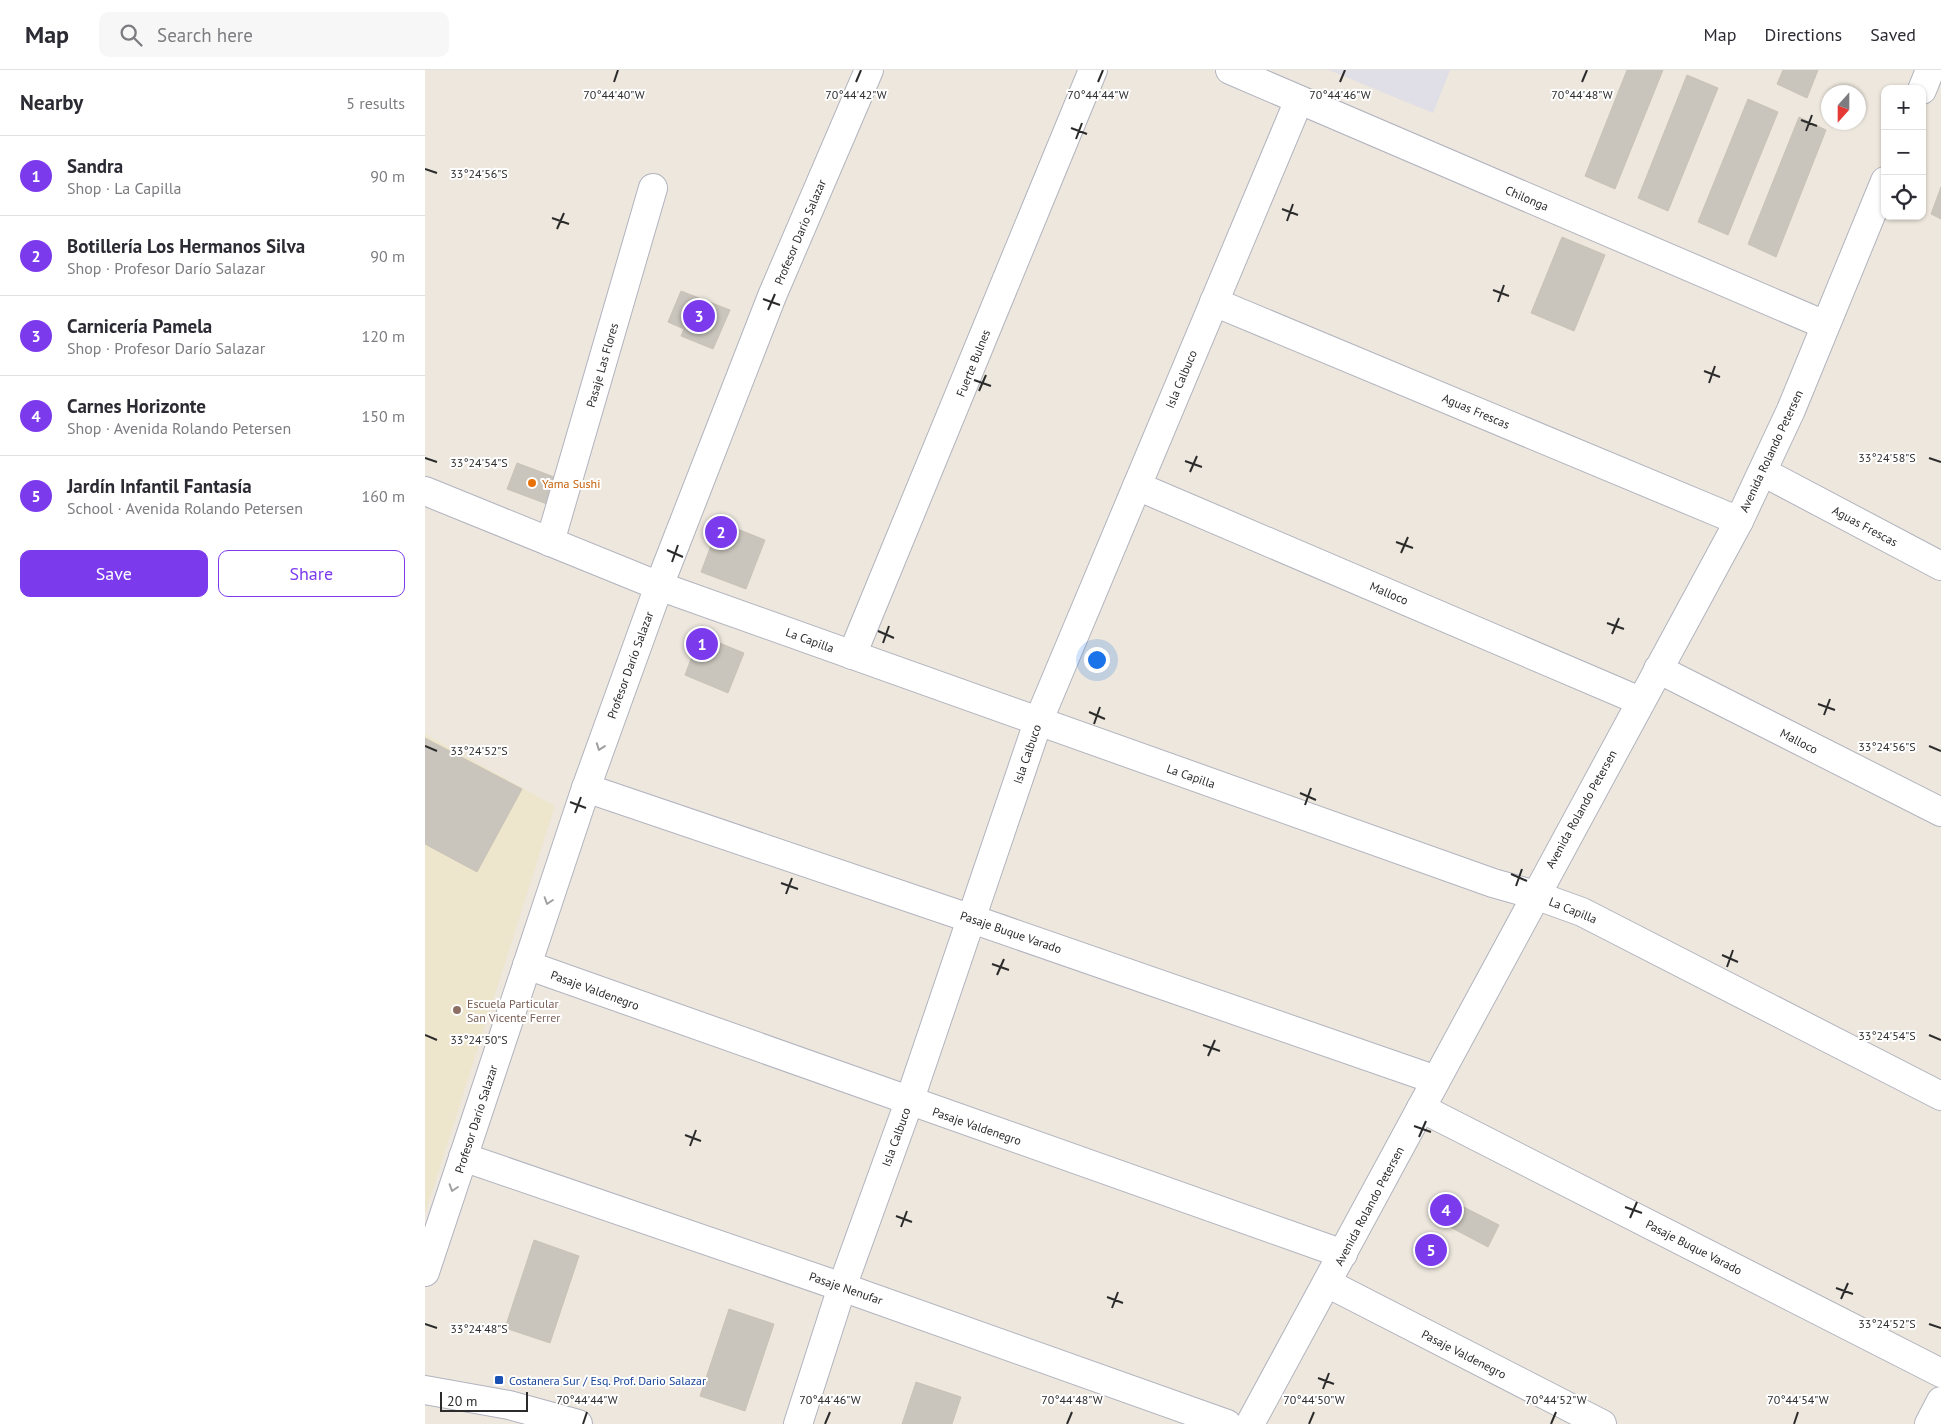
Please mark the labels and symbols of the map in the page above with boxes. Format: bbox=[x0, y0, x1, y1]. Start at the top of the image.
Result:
north arrow bbox=[1821, 85, 1866, 130]
text: 70°44'40"W bbox=[583, 87, 645, 102]
text: 70°44'42"W bbox=[825, 87, 887, 102]
text: 70°44'44"W bbox=[1067, 87, 1129, 102]
text: 70°44'46"W bbox=[1309, 87, 1371, 102]
text: 70°44'48"W bbox=[1551, 87, 1613, 102]
text: 33°24'56"S bbox=[450, 166, 508, 181]
street label: Profesor Darío Salazar bbox=[771, 177, 829, 287]
street label: Chilonga bbox=[1503, 182, 1551, 214]
pin: 3 bbox=[683, 297, 715, 335]
street label: Pasaje Las Flores bbox=[583, 321, 621, 409]
street label: Fuerte Bulnes bbox=[953, 327, 993, 399]
street label: Isla Calbuco bbox=[1162, 348, 1200, 410]
street label: Avenida Rolando Petersen bbox=[1736, 388, 1806, 514]
street label: Aguas Frescas bbox=[1440, 390, 1512, 432]
text: 33°24'58"S bbox=[1858, 450, 1916, 465]
text: 33°24'54"S bbox=[450, 455, 508, 470]
place label: Yama Sushi bbox=[542, 476, 600, 491]
marker: Yama Sushi bbox=[526, 477, 538, 489]
street label: Aguas Frescas bbox=[1830, 503, 1900, 549]
pin: 2 bbox=[705, 513, 737, 551]
street label: Malloco bbox=[1367, 578, 1411, 608]
street label: Profesor Darío Salazar bbox=[604, 609, 656, 721]
street label: La Capilla bbox=[784, 624, 836, 656]
pin: 1 bbox=[686, 625, 718, 663]
your location bbox=[1084, 647, 1110, 673]
street label: Isla Calbuco bbox=[1010, 722, 1044, 786]
street label: Malloco bbox=[1778, 725, 1820, 757]
text: 33°24'56"S bbox=[1858, 739, 1916, 754]
text: 33°24'52"S bbox=[450, 743, 508, 758]
one-way arrow bbox=[596, 743, 606, 751]
street label: Avenida Rolando Petersen bbox=[1542, 747, 1620, 871]
street label: La Capilla bbox=[1165, 761, 1217, 791]
street label: La Capilla bbox=[1547, 894, 1599, 926]
one-way arrow bbox=[544, 897, 554, 905]
street label: Pasaje Buque Varado bbox=[958, 908, 1064, 956]
street label: Pasaje Valdenegro bbox=[549, 967, 641, 1013]
place label: Escuela Particular San Vicente Ferrer bbox=[467, 996, 560, 1025]
marker: Escuela Particular San Vicente Ferrer bbox=[451, 1004, 463, 1016]
text: 33°24'54"S bbox=[1858, 1028, 1916, 1043]
text: 33°24'50"S bbox=[450, 1032, 508, 1047]
street label: Profesor Darío Salazar bbox=[451, 1063, 501, 1175]
street label: Pasaje Valdenegro bbox=[931, 1104, 1023, 1148]
street label: Isla Calbuco bbox=[878, 1105, 914, 1169]
street label: Avenida Rolando Petersen bbox=[1331, 1144, 1407, 1268]
one-way arrow bbox=[449, 1184, 459, 1192]
pin: 4 bbox=[1430, 1191, 1462, 1229]
street label: Pasaje Buque Varado bbox=[1643, 1216, 1745, 1278]
pin: 5 bbox=[1415, 1231, 1447, 1269]
street label: Pasaje Nenufar bbox=[807, 1268, 885, 1308]
text: 33°24'52"S bbox=[1858, 1316, 1916, 1331]
text: 33°24'48"S bbox=[450, 1321, 508, 1336]
street label: Pasaje Valdenegro bbox=[1419, 1326, 1509, 1382]
place label: Costanera Sur / Esq. Prof. Dario Salazar bbox=[509, 1373, 706, 1388]
marker: Costanera Sur / Esq. Prof. Dario Salazar bbox=[493, 1374, 505, 1386]
scale bar bbox=[440, 1389, 527, 1412]
text: 70°44'44"W bbox=[556, 1392, 618, 1407]
text: 70°44'46"W bbox=[799, 1392, 861, 1407]
text: 70°44'48"W bbox=[1041, 1392, 1103, 1407]
text: 70°44'50"W bbox=[1283, 1392, 1345, 1407]
text: 70°44'52"W bbox=[1525, 1392, 1587, 1407]
text: 70°44'54"W bbox=[1767, 1392, 1829, 1407]

